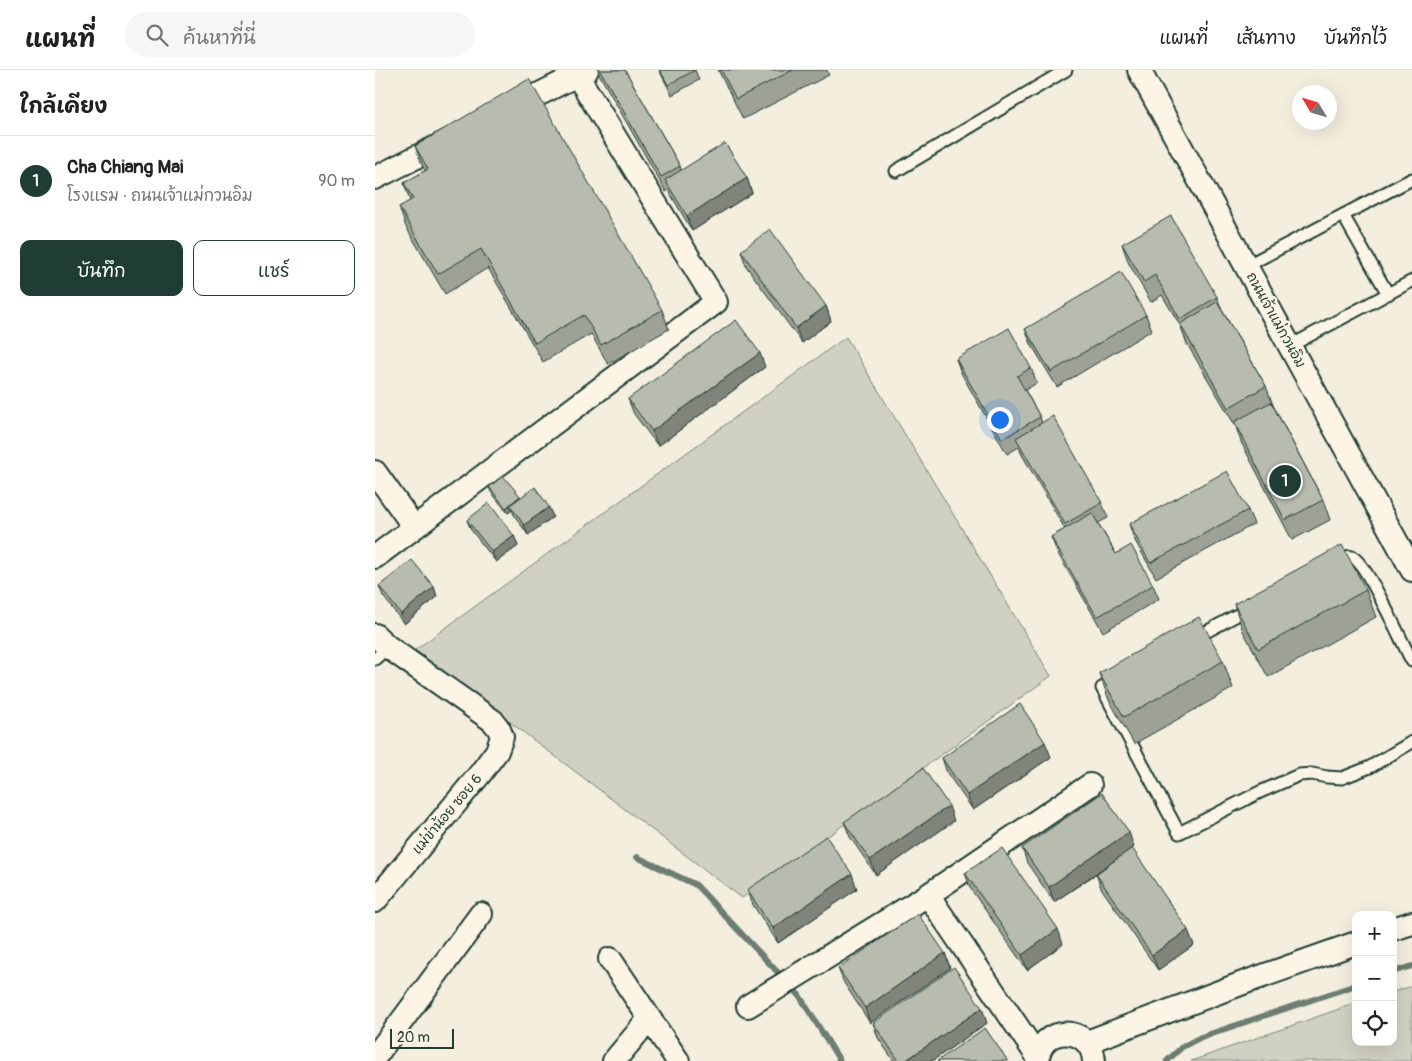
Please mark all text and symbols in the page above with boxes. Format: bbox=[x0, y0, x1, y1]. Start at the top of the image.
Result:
search box bbox=[125, 12, 475, 57]
icon: search bbox=[143, 21, 171, 49]
text: แผนที่ bbox=[25, 25, 95, 54]
text: ค้นหาที่นี่ bbox=[183, 26, 256, 50]
text: แผนที่ bbox=[1160, 27, 1208, 50]
text: เส้นทาง bbox=[1236, 27, 1296, 50]
text: บันทึกไว้ bbox=[1324, 27, 1387, 50]
north arrow bbox=[1292, 85, 1337, 130]
text: ใกล้เคียง bbox=[20, 93, 107, 120]
text: Cha Chiang Mai bbox=[67, 155, 183, 179]
text: 1 bbox=[33, 171, 39, 191]
text: 90 m bbox=[318, 171, 355, 191]
text: โรงแรม · ถนนเจ้าแม่กวนอิม bbox=[67, 186, 253, 206]
button: บันทึก bbox=[20, 240, 183, 296]
button: แชร์ bbox=[193, 240, 355, 296]
street label: ถนนเจ้าแม่กวนอิม bbox=[1243, 269, 1309, 371]
your location bbox=[987, 407, 1013, 433]
pin: 1 bbox=[1269, 462, 1301, 500]
street label: แม่ข่าน้อย ซอย 6 bbox=[409, 770, 485, 858]
map controls bbox=[1352, 911, 1397, 1046]
button: + bbox=[1352, 911, 1397, 956]
button: − bbox=[1352, 956, 1397, 1001]
button: locate bbox=[1352, 1001, 1397, 1046]
scale bar bbox=[390, 1026, 454, 1049]
text: 20 m bbox=[397, 1029, 430, 1046]

